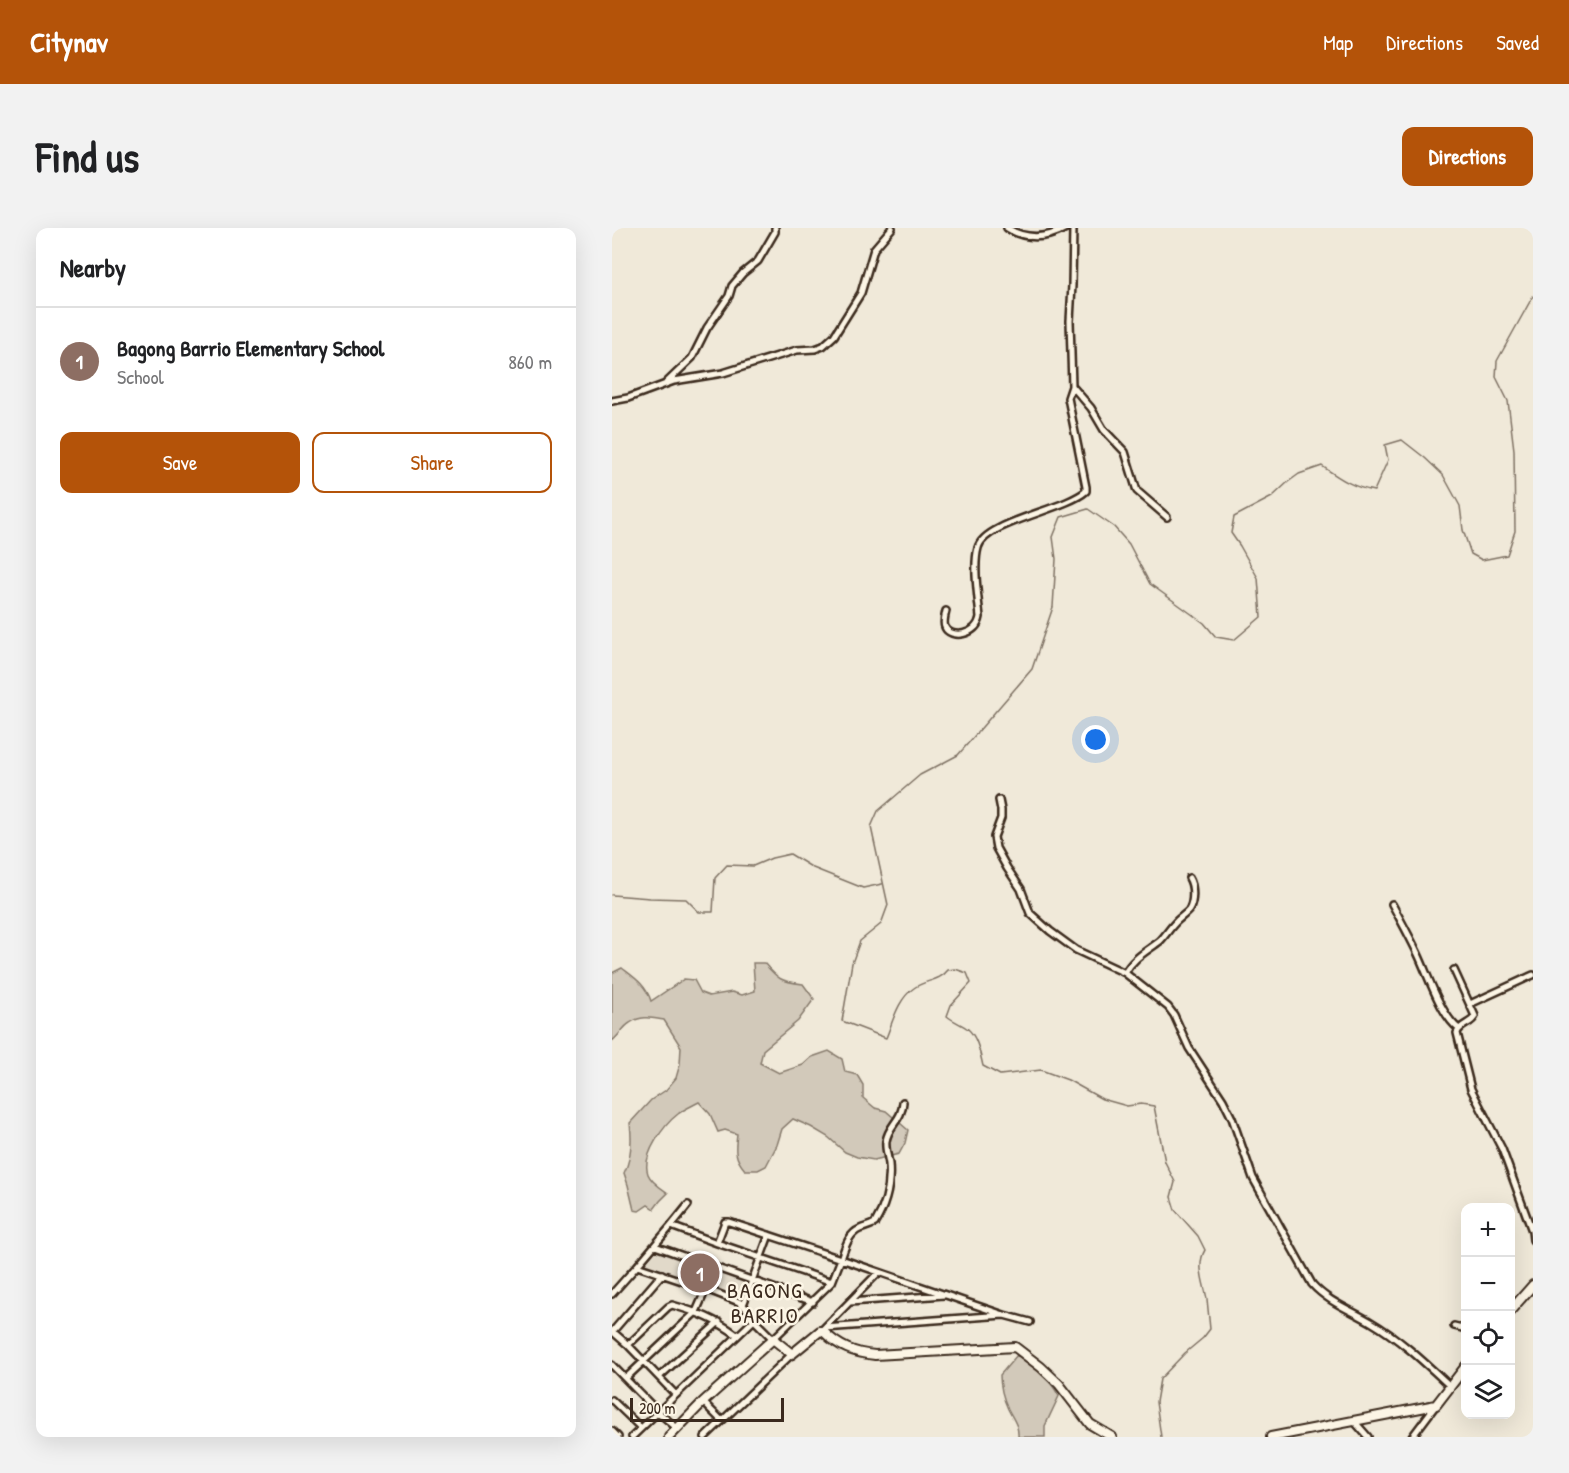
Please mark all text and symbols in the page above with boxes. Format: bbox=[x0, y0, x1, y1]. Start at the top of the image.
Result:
text: Citynav bbox=[30, 23, 108, 61]
text: Map bbox=[1323, 28, 1353, 57]
text: Directions bbox=[1386, 28, 1463, 57]
text: Saved bbox=[1496, 28, 1539, 57]
button: Directions bbox=[1402, 127, 1533, 186]
text: Find us bbox=[36, 128, 139, 185]
text: Nearby bbox=[60, 250, 126, 285]
text: Bagong Barrio Elementary School bbox=[117, 333, 384, 363]
text: 1 bbox=[76, 348, 83, 375]
text: 860 m bbox=[508, 348, 552, 375]
text: School bbox=[117, 363, 164, 390]
button: Save bbox=[60, 432, 300, 493]
button: Share bbox=[312, 432, 552, 493]
your location bbox=[1081, 725, 1110, 754]
map controls bbox=[1461, 1203, 1515, 1419]
button: + bbox=[1461, 1203, 1515, 1257]
pin: 1 bbox=[680, 1250, 719, 1296]
button: − bbox=[1461, 1257, 1515, 1311]
district label: BAGONG BARRIO bbox=[727, 1275, 803, 1330]
button: locate bbox=[1461, 1311, 1515, 1365]
button: layers bbox=[1461, 1365, 1515, 1419]
scale bar bbox=[630, 1395, 784, 1422]
text: 200 m bbox=[639, 1397, 675, 1419]

